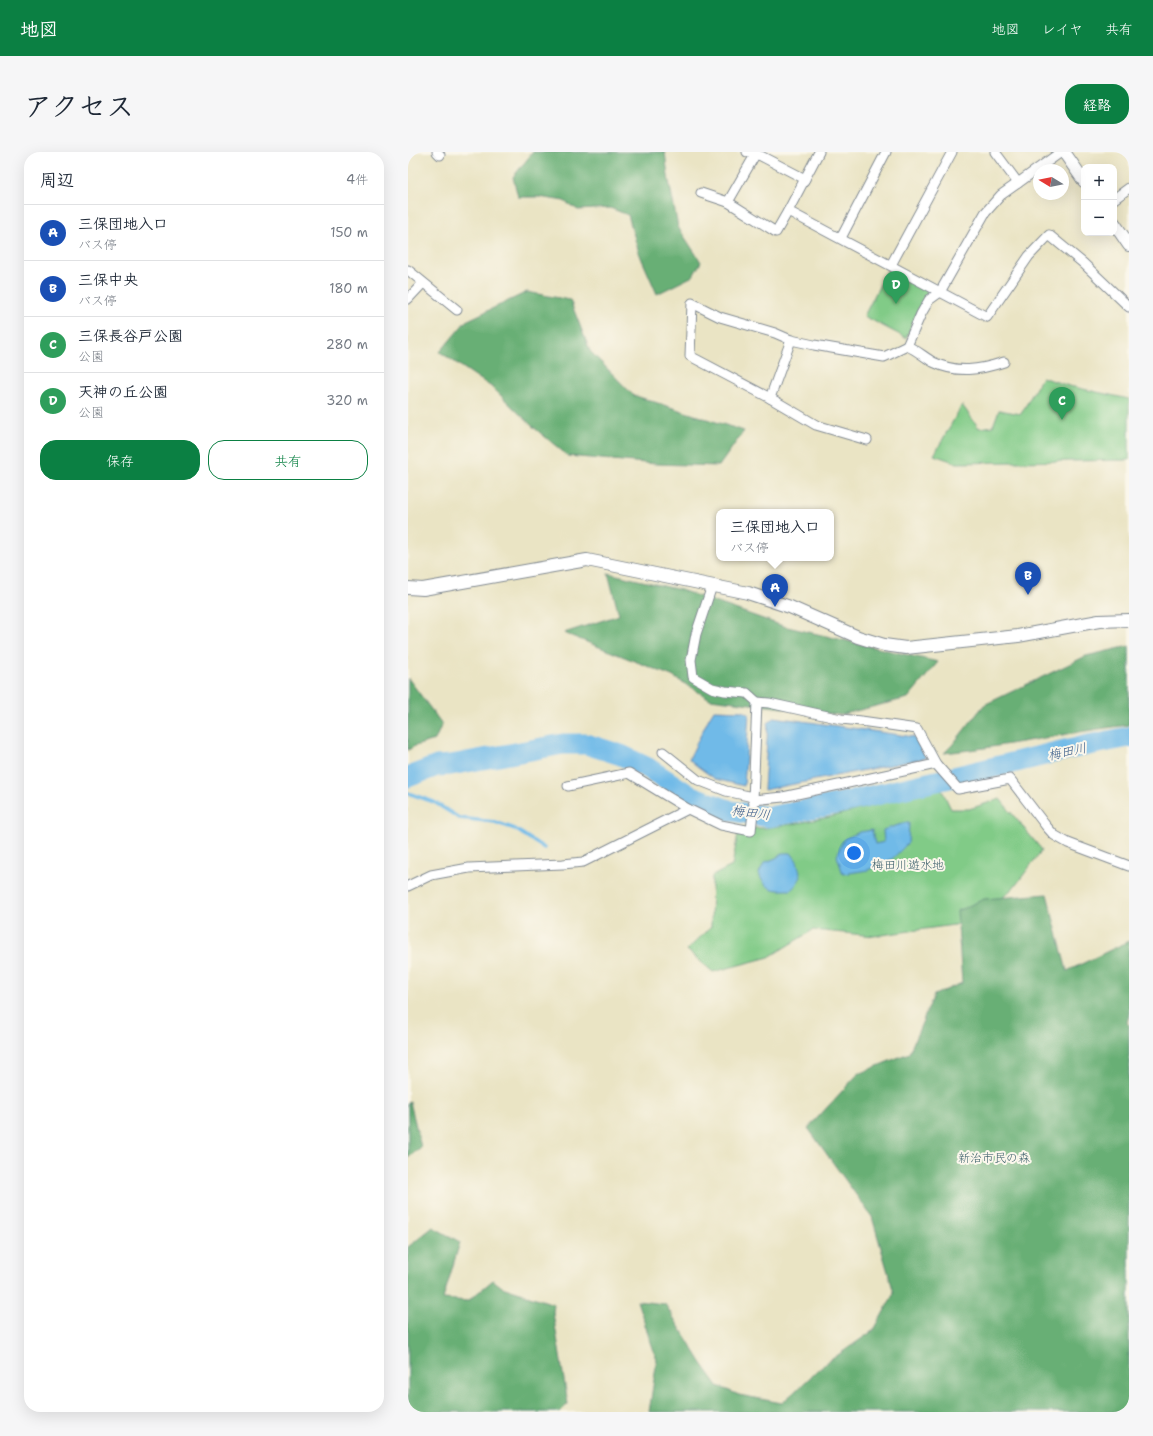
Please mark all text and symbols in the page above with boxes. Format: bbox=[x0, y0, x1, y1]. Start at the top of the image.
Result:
text: 地図 bbox=[20, 17, 58, 42]
text: 地図 bbox=[992, 20, 1020, 38]
text: レイヤ bbox=[1042, 20, 1083, 38]
text: 共有 bbox=[1105, 20, 1133, 38]
button: 経路 bbox=[1065, 84, 1129, 124]
text: アクセス bbox=[24, 87, 134, 125]
north arrow bbox=[1033, 164, 1069, 200]
map controls bbox=[1081, 164, 1117, 236]
button: + bbox=[1081, 164, 1117, 200]
text: 周辺 bbox=[40, 169, 74, 191]
text: 4件 bbox=[346, 171, 368, 188]
button: − bbox=[1081, 200, 1117, 236]
text: 三保団地入口 bbox=[78, 214, 168, 234]
text: A bbox=[48, 224, 58, 241]
text: 150 m bbox=[330, 224, 368, 241]
text: バス停 bbox=[78, 236, 117, 253]
text: 三保中央 bbox=[78, 270, 138, 290]
pin: D bbox=[883, 271, 909, 304]
text: B bbox=[49, 280, 57, 297]
text: 180 m bbox=[329, 280, 368, 297]
text: バス停 bbox=[78, 292, 117, 309]
text: 三保長谷戸公園 bbox=[78, 326, 183, 346]
text: C bbox=[49, 336, 57, 353]
text: 280 m bbox=[326, 336, 368, 353]
text: 公園 bbox=[78, 348, 104, 365]
text: 天神の丘公園 bbox=[78, 382, 168, 402]
pin: C bbox=[1049, 387, 1075, 420]
text: D bbox=[48, 392, 58, 409]
text: 320 m bbox=[326, 392, 368, 409]
text: 公園 bbox=[78, 404, 104, 421]
button: 保存 bbox=[40, 440, 200, 480]
button: 共有 bbox=[208, 440, 368, 480]
popup bbox=[716, 509, 834, 561]
text: 三保団地入口 bbox=[730, 517, 820, 537]
text: バス停 bbox=[730, 539, 769, 556]
pin: B bbox=[1015, 562, 1041, 595]
pin: A bbox=[762, 574, 788, 607]
water label: 梅田川 bbox=[1046, 739, 1088, 764]
water label: 梅田川 bbox=[731, 802, 771, 823]
your location bbox=[844, 843, 864, 863]
park label: 梅田川遊水地 bbox=[872, 857, 944, 873]
park label: 新治市民の森 bbox=[958, 1150, 1030, 1166]

